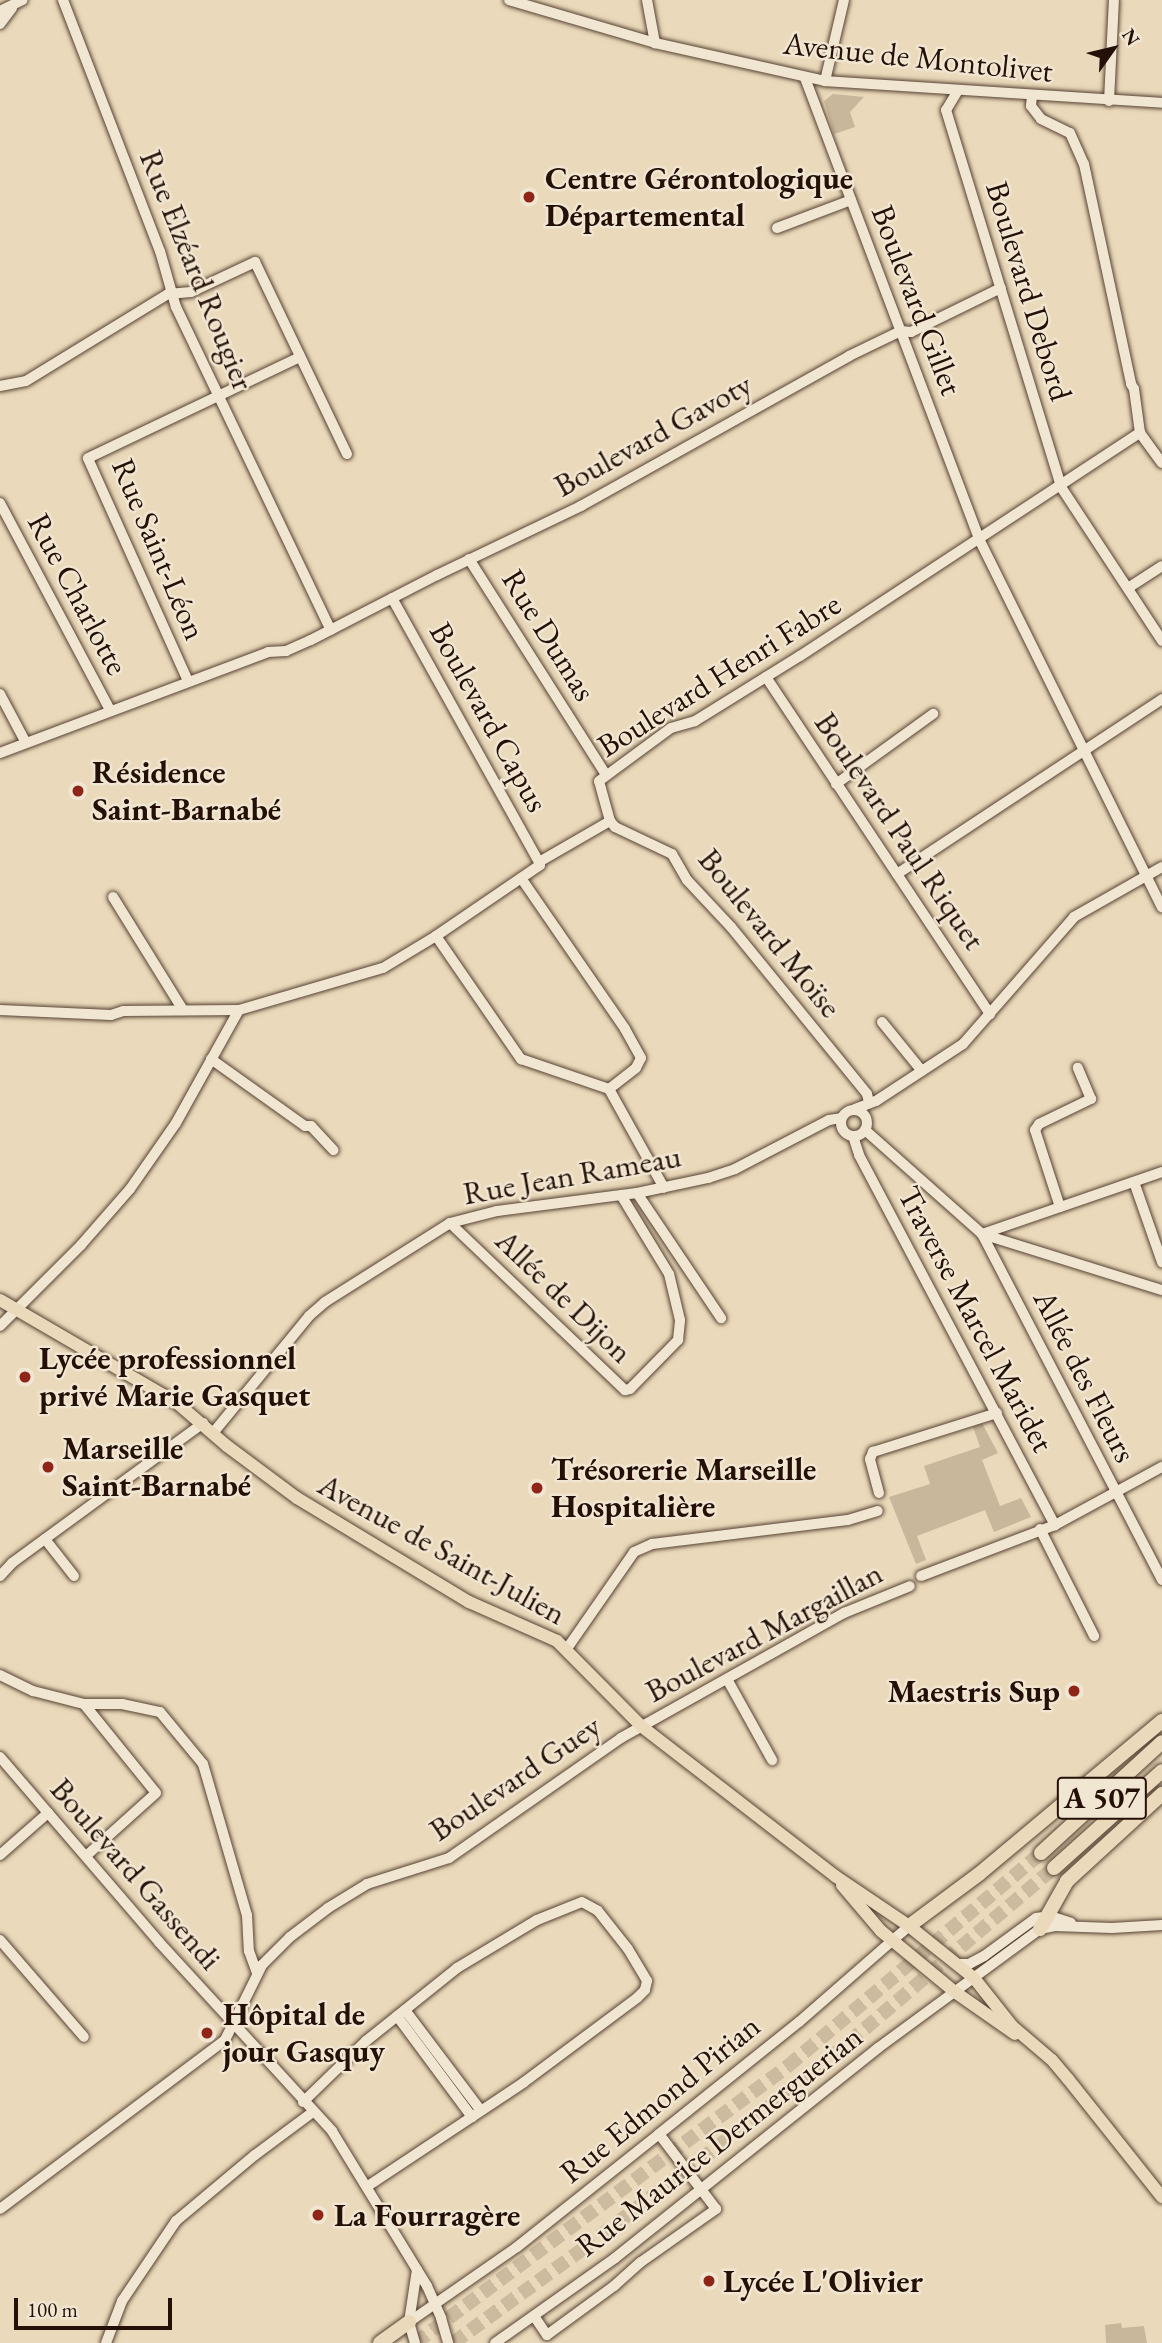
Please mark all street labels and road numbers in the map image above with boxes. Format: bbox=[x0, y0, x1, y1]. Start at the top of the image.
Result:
street label: Avenue de Montolivet bbox=[781, 24, 1055, 90]
street label: Rue Elzéard Rougier bbox=[131, 144, 263, 396]
street label: Boulevard Debord bbox=[977, 177, 1081, 405]
street label: Boulevard Gillet bbox=[863, 200, 971, 400]
street label: Boulevard Gavoty bbox=[548, 365, 758, 505]
street label: Rue Saint-Léon bbox=[104, 453, 214, 645]
street label: Rue Charlotte bbox=[19, 507, 137, 681]
street label: Rue Dumas bbox=[494, 562, 604, 708]
street label: Boulevard Henri Fabre bbox=[590, 585, 848, 765]
street label: Boulevard Capus bbox=[421, 616, 557, 818]
street label: Boulevard Paul Riquet bbox=[806, 705, 994, 957]
street label: Boulevard Moïse bbox=[690, 841, 850, 1025]
street label: Rue Jean Rameau bbox=[460, 1137, 684, 1213]
street label: Traverse Marcel Maridet bbox=[890, 1180, 1062, 1458]
street label: Allée de Dijon bbox=[488, 1221, 640, 1371]
street label: Allée des Fleurs bbox=[1025, 1283, 1145, 1469]
street label: Avenue de Saint-Julien bbox=[311, 1465, 573, 1633]
street label: Boulevard Margaillan bbox=[639, 1553, 889, 1711]
street label: Boulevard Guey bbox=[422, 1707, 608, 1849]
street label: Boulevard Gassendi bbox=[42, 1770, 230, 1978]
road number: A 507 bbox=[1056, 1772, 1148, 1824]
street label: Rue Edmond Pirian bbox=[552, 2007, 768, 2191]
street label: Rue Maurice Dermerguerian bbox=[568, 2017, 870, 2265]

